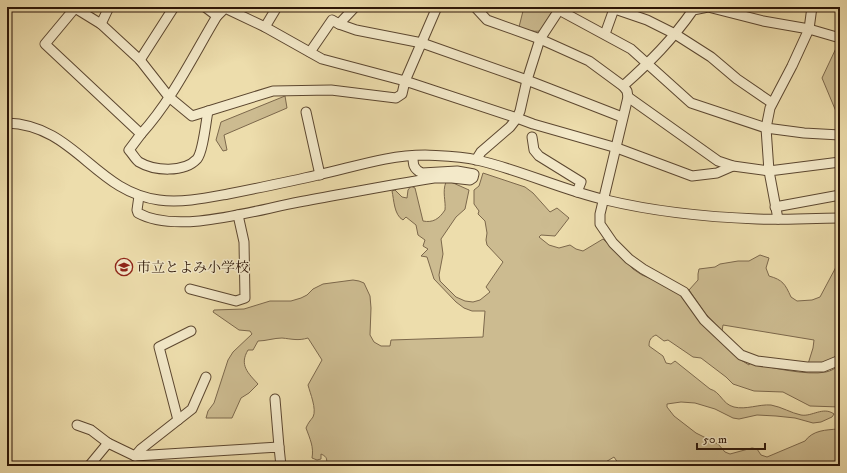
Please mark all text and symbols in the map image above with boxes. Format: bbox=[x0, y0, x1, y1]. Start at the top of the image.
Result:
school or university icon: 市立とよみ小学校 bbox=[114, 257, 134, 277]
place label: 市立とよみ小学校 bbox=[137, 259, 249, 277]
scale bar bbox=[697, 425, 765, 451]
text: 50 m bbox=[703, 432, 727, 447]

